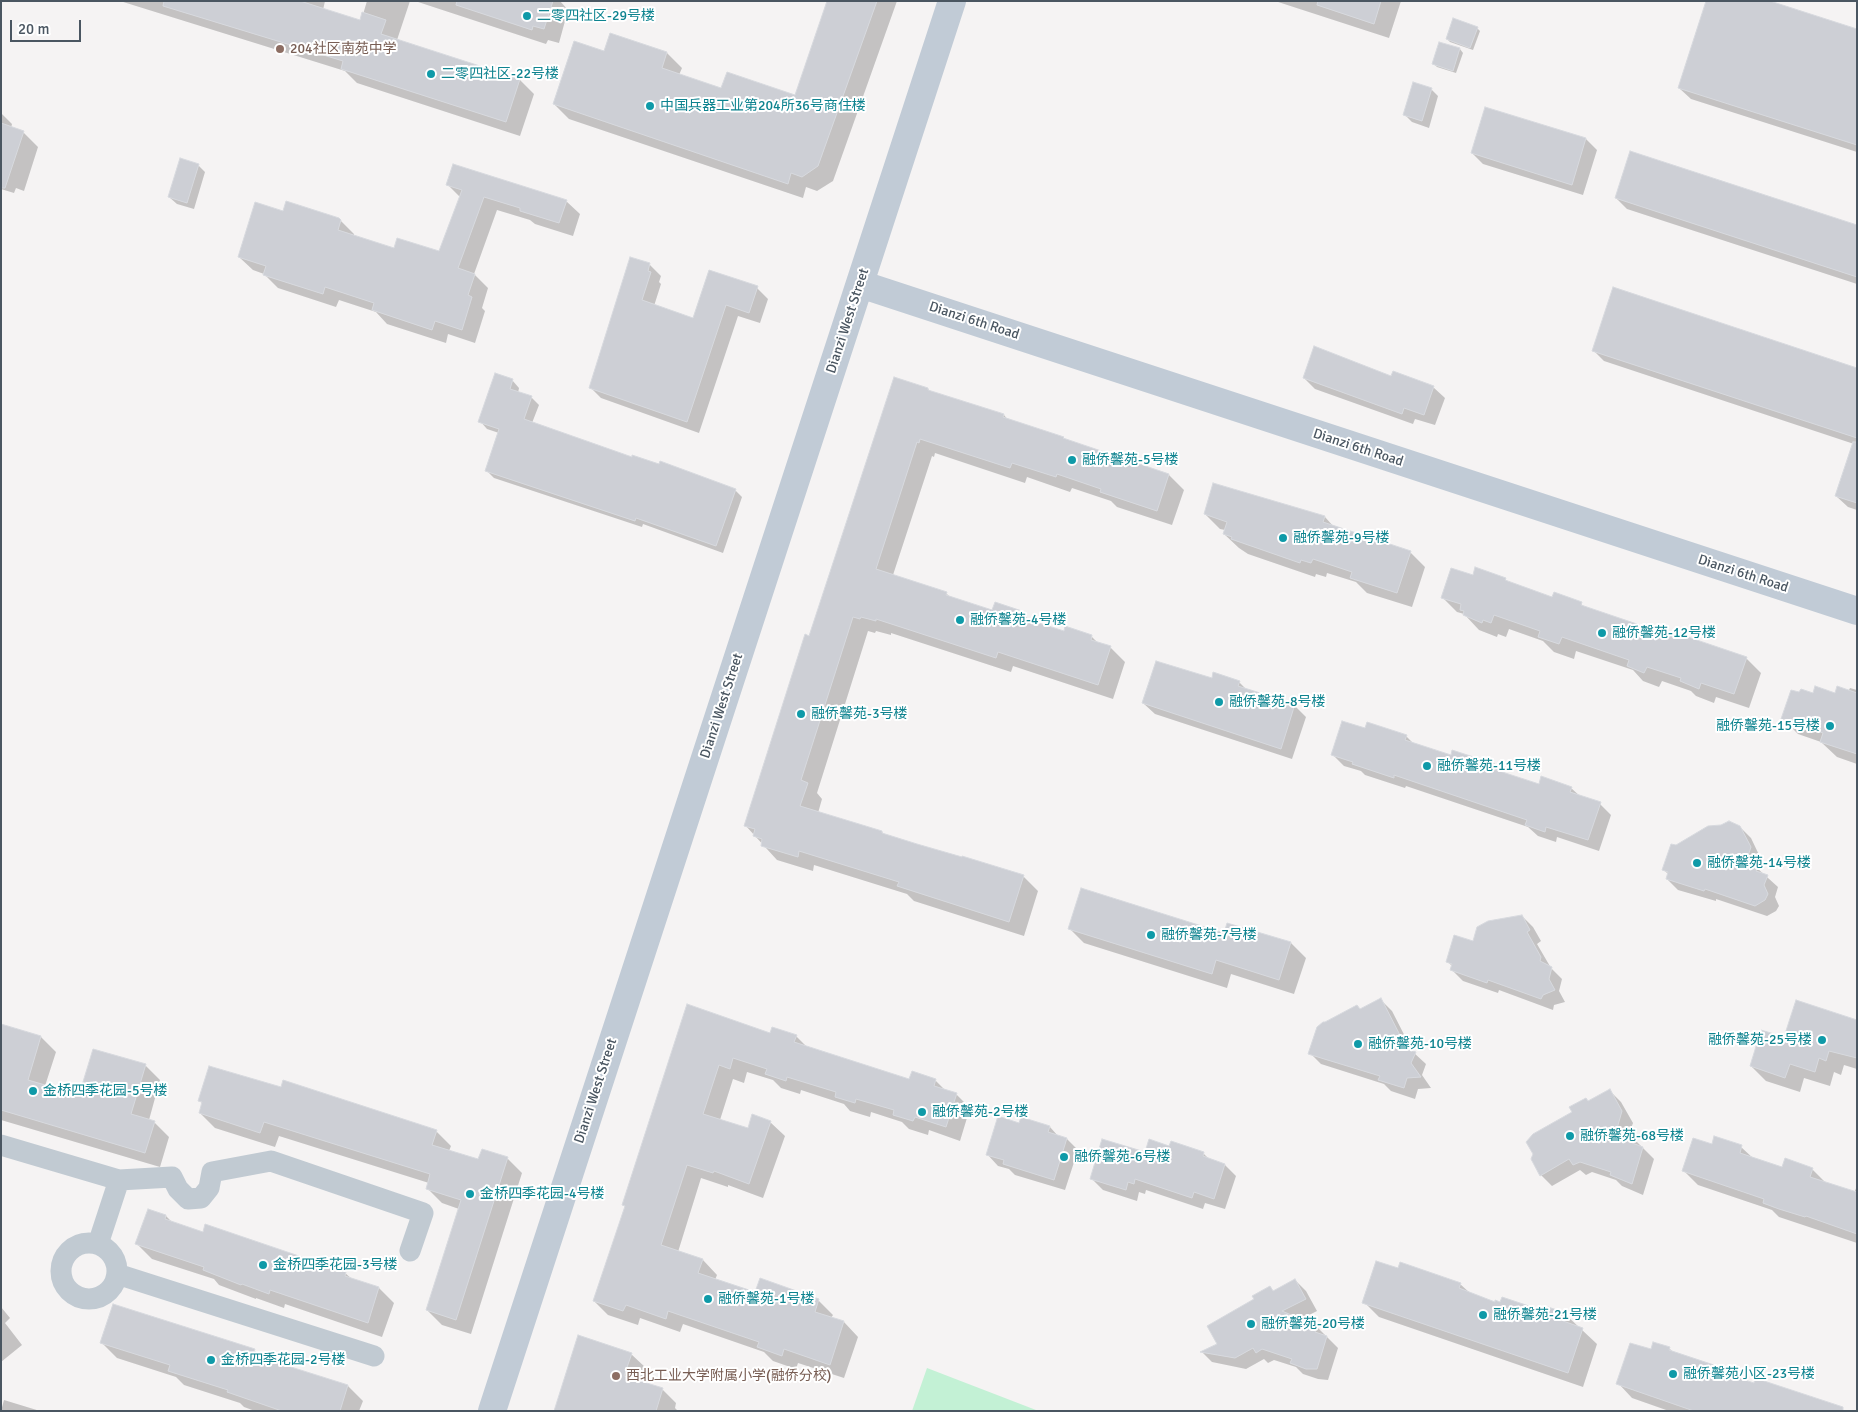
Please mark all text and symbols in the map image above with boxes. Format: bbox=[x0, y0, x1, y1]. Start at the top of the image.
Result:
place label: 二零四社区-29号楼 bbox=[537, 8, 655, 24]
scale bar bbox=[12, 10, 84, 42]
marker: 二零四社区-29号楼 bbox=[521, 10, 533, 22]
text: 20 m bbox=[18, 20, 49, 38]
place label: 204社区南苑中学 bbox=[290, 41, 397, 57]
marker: 204社区南苑中学 bbox=[274, 43, 286, 55]
place label: 二零四社区-22号楼 bbox=[441, 66, 559, 82]
marker: 二零四社区-22号楼 bbox=[425, 68, 437, 80]
place label: 中国兵器工业第204所36号商住楼 bbox=[660, 98, 866, 114]
marker: 中国兵器工业第204所36号商住楼 bbox=[644, 100, 656, 112]
street label: Dianzi West Street bbox=[823, 266, 873, 376]
street label: Dianzi 6th Road bbox=[927, 299, 1021, 343]
street label: Dianzi 6th Road bbox=[1311, 426, 1405, 470]
place label: 融侨馨苑-5号楼 bbox=[1082, 452, 1178, 468]
marker: 融侨馨苑-5号楼 bbox=[1066, 454, 1078, 466]
place label: 融侨馨苑-9号楼 bbox=[1293, 530, 1389, 546]
marker: 融侨馨苑-9号楼 bbox=[1277, 532, 1289, 544]
street label: Dianzi 6th Road bbox=[1696, 552, 1790, 596]
place label: 融侨馨苑-4号楼 bbox=[970, 612, 1066, 628]
marker: 融侨馨苑-4号楼 bbox=[954, 614, 966, 626]
place label: 融侨馨苑-12号楼 bbox=[1612, 625, 1716, 641]
marker: 融侨馨苑-12号楼 bbox=[1596, 627, 1608, 639]
street label: Dianzi West Street bbox=[697, 651, 747, 761]
place label: 融侨馨苑-8号楼 bbox=[1229, 694, 1325, 710]
marker: 融侨馨苑-8号楼 bbox=[1213, 696, 1225, 708]
place label: 融侨馨苑-3号楼 bbox=[811, 706, 907, 722]
marker: 融侨馨苑-3号楼 bbox=[795, 708, 807, 720]
place label: 融侨馨苑-15号楼 bbox=[1716, 718, 1820, 734]
marker: 融侨馨苑-15号楼 bbox=[1824, 720, 1836, 732]
place label: 融侨馨苑-11号楼 bbox=[1437, 758, 1541, 774]
marker: 融侨馨苑-11号楼 bbox=[1421, 760, 1433, 772]
place label: 融侨馨苑-14号楼 bbox=[1707, 855, 1811, 871]
marker: 融侨馨苑-14号楼 bbox=[1691, 857, 1703, 869]
place label: 融侨馨苑-7号楼 bbox=[1161, 927, 1257, 943]
marker: 融侨馨苑-7号楼 bbox=[1145, 929, 1157, 941]
place label: 融侨馨苑-25号楼 bbox=[1708, 1032, 1812, 1048]
marker: 融侨馨苑-25号楼 bbox=[1816, 1034, 1828, 1046]
street label: Dianzi West Street bbox=[571, 1036, 621, 1146]
place label: 融侨馨苑-10号楼 bbox=[1368, 1036, 1472, 1052]
marker: 融侨馨苑-10号楼 bbox=[1352, 1038, 1364, 1050]
place label: 金桥四季花园-5号楼 bbox=[43, 1083, 167, 1099]
marker: 金桥四季花园-5号楼 bbox=[27, 1085, 39, 1097]
place label: 融侨馨苑-2号楼 bbox=[932, 1104, 1028, 1120]
marker: 融侨馨苑-2号楼 bbox=[916, 1106, 928, 1118]
place label: 融侨馨苑-68号楼 bbox=[1580, 1128, 1684, 1144]
marker: 融侨馨苑-68号楼 bbox=[1564, 1130, 1576, 1142]
place label: 融侨馨苑-6号楼 bbox=[1074, 1149, 1170, 1165]
marker: 融侨馨苑-6号楼 bbox=[1058, 1151, 1070, 1163]
place label: 金桥四季花园-4号楼 bbox=[480, 1186, 604, 1202]
marker: 金桥四季花园-4号楼 bbox=[464, 1188, 476, 1200]
place label: 金桥四季花园-3号楼 bbox=[273, 1257, 397, 1273]
marker: 金桥四季花园-3号楼 bbox=[257, 1259, 269, 1271]
place label: 融侨馨苑-1号楼 bbox=[718, 1291, 814, 1307]
marker: 融侨馨苑-1号楼 bbox=[702, 1293, 714, 1305]
place label: 融侨馨苑-21号楼 bbox=[1493, 1307, 1597, 1323]
marker: 融侨馨苑-21号楼 bbox=[1477, 1309, 1489, 1321]
place label: 融侨馨苑-20号楼 bbox=[1261, 1316, 1365, 1332]
marker: 融侨馨苑-20号楼 bbox=[1245, 1318, 1257, 1330]
place label: 金桥四季花园-2号楼 bbox=[221, 1352, 345, 1368]
marker: 金桥四季花园-2号楼 bbox=[205, 1354, 217, 1366]
place label: 融侨馨苑小区-23号楼 bbox=[1683, 1366, 1815, 1382]
place label: 西北工业大学附属小学(融侨分校) bbox=[626, 1368, 831, 1384]
marker: 融侨馨苑小区-23号楼 bbox=[1667, 1368, 1679, 1380]
marker: 西北工业大学附属小学(融侨分校) bbox=[610, 1370, 622, 1382]

